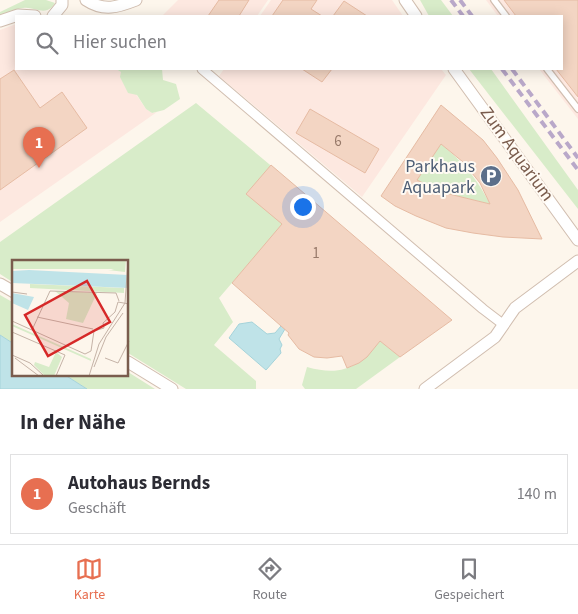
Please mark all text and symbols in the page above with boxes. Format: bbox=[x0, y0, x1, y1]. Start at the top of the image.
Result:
search box bbox=[15, 15, 563, 70]
icon: search bbox=[33, 29, 61, 57]
text: Hier suchen bbox=[73, 29, 167, 56]
street label: Zum Aquarium bbox=[474, 101, 560, 207]
pin: 1 bbox=[23, 127, 55, 168]
house number: 6 bbox=[334, 131, 342, 152]
place label: Parkhaus Aquapark bbox=[402, 154, 475, 200]
parking icon: Parkhaus Aquapark bbox=[479, 164, 503, 188]
your location bbox=[290, 194, 316, 220]
house number: 1 bbox=[312, 243, 320, 264]
inset map bbox=[12, 260, 129, 376]
text: In der Nähe bbox=[20, 407, 126, 437]
text: Autohaus Bernds bbox=[68, 470, 210, 497]
text: 1 bbox=[33, 483, 41, 505]
text: 140 m bbox=[517, 483, 557, 505]
text: Geschäft bbox=[68, 497, 126, 519]
tab: Karte bbox=[74, 555, 105, 605]
tab: Route bbox=[252, 555, 287, 605]
tab: Gespeichert bbox=[434, 555, 504, 605]

